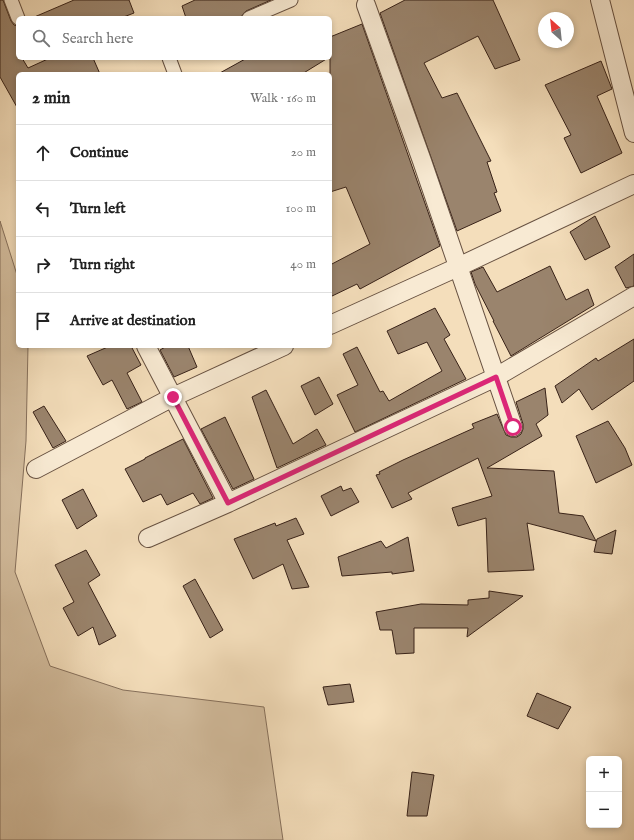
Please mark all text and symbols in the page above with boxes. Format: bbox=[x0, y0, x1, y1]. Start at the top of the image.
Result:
north arrow bbox=[538, 12, 574, 48]
search box bbox=[16, 16, 332, 60]
icon: search bbox=[30, 27, 52, 49]
text: Search here bbox=[62, 29, 133, 48]
text: 2 min bbox=[32, 88, 70, 109]
text: Walk · 160 m bbox=[250, 90, 316, 107]
icon: ahead bbox=[32, 142, 54, 164]
text: Continue bbox=[70, 143, 128, 162]
text: 20 m bbox=[291, 144, 316, 161]
icon: left bbox=[32, 198, 54, 220]
text: Turn left bbox=[70, 199, 126, 218]
text: 100 m bbox=[286, 200, 316, 217]
icon: right bbox=[32, 254, 54, 276]
text: Turn right bbox=[70, 255, 135, 274]
text: 40 m bbox=[290, 256, 316, 273]
icon: arrive bbox=[32, 310, 54, 332]
text: Arrive at destination bbox=[70, 311, 196, 330]
route end bbox=[164, 388, 182, 406]
route start bbox=[504, 418, 522, 436]
map controls bbox=[586, 756, 622, 828]
button: + bbox=[586, 756, 622, 792]
button: − bbox=[586, 792, 622, 828]

